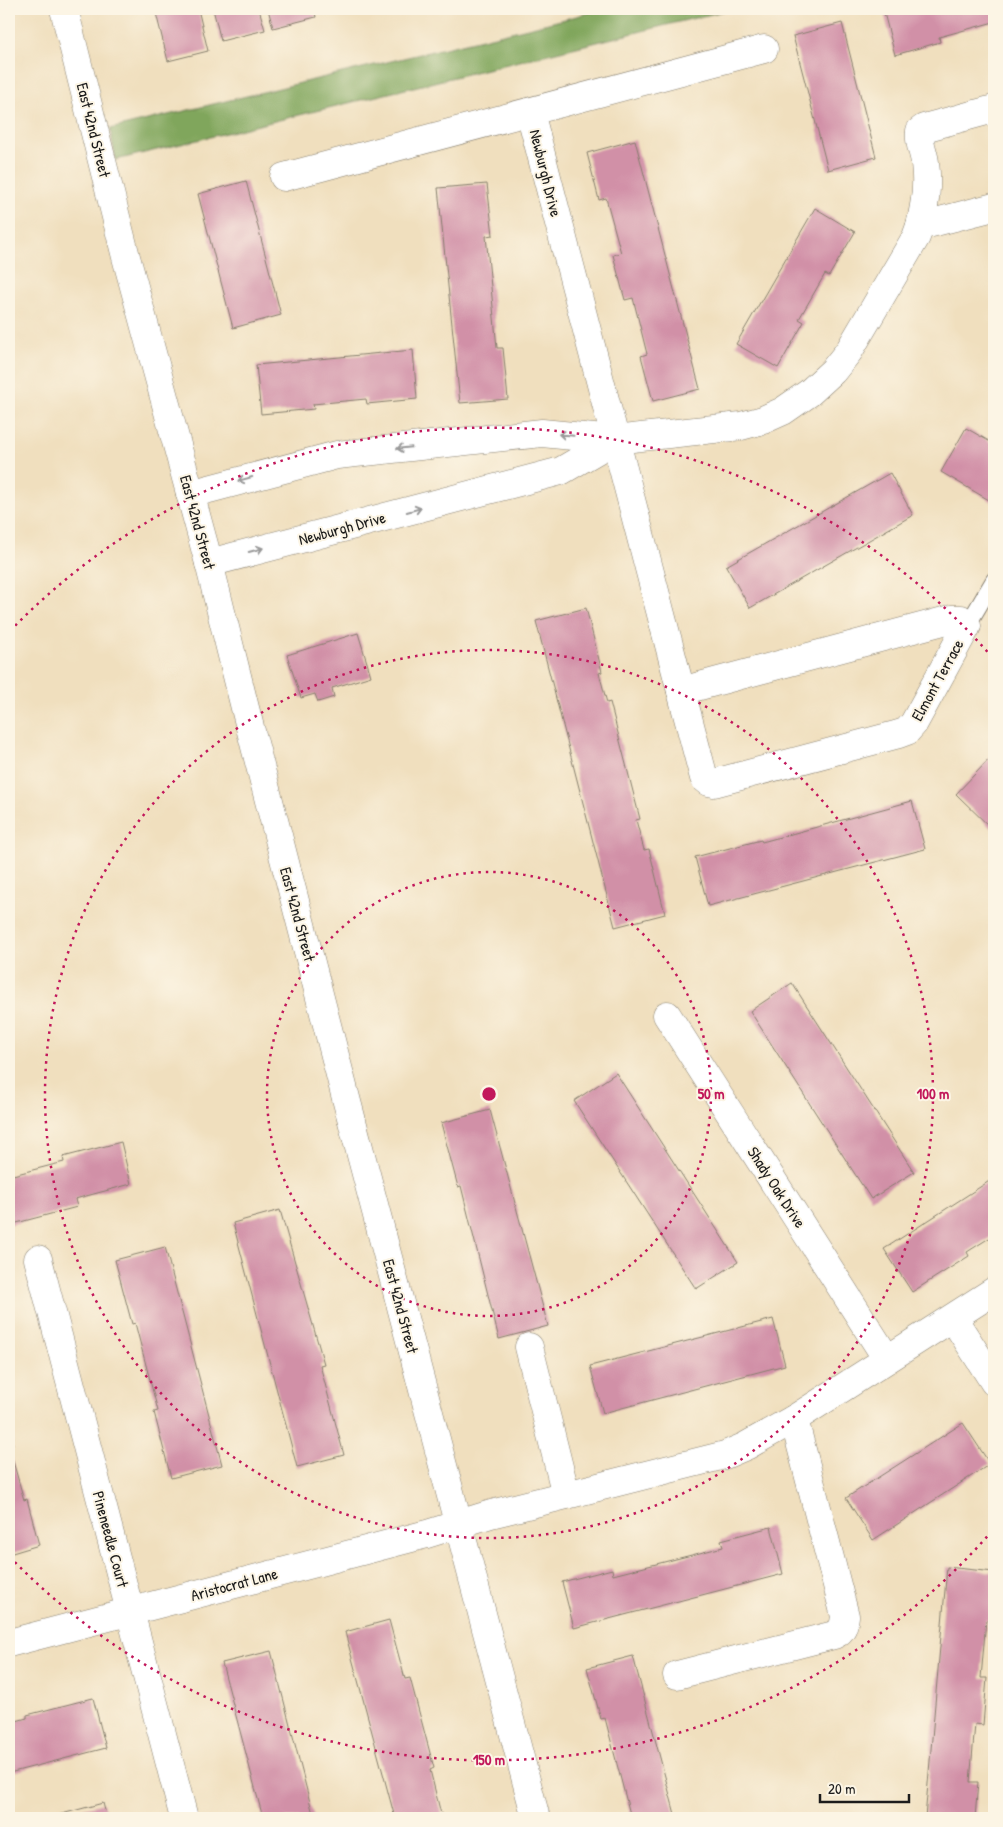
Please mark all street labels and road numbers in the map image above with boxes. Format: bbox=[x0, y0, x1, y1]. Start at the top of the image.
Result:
street label: East 42nd Street bbox=[72, 80, 116, 180]
street label: Newburgh Drive bbox=[525, 127, 568, 219]
street label: East 42nd Street bbox=[175, 473, 221, 572]
street label: Newburgh Drive bbox=[296, 506, 388, 550]
street label: Elmont Terrace bbox=[906, 635, 969, 725]
street label: East 42nd Street bbox=[275, 865, 321, 964]
street label: Shady Oak Drive bbox=[743, 1142, 812, 1232]
street label: East 42nd Street bbox=[378, 1257, 424, 1356]
street label: Pineneedle Court bbox=[88, 1488, 135, 1590]
street label: Aristocrat Lane bbox=[188, 1562, 281, 1606]

